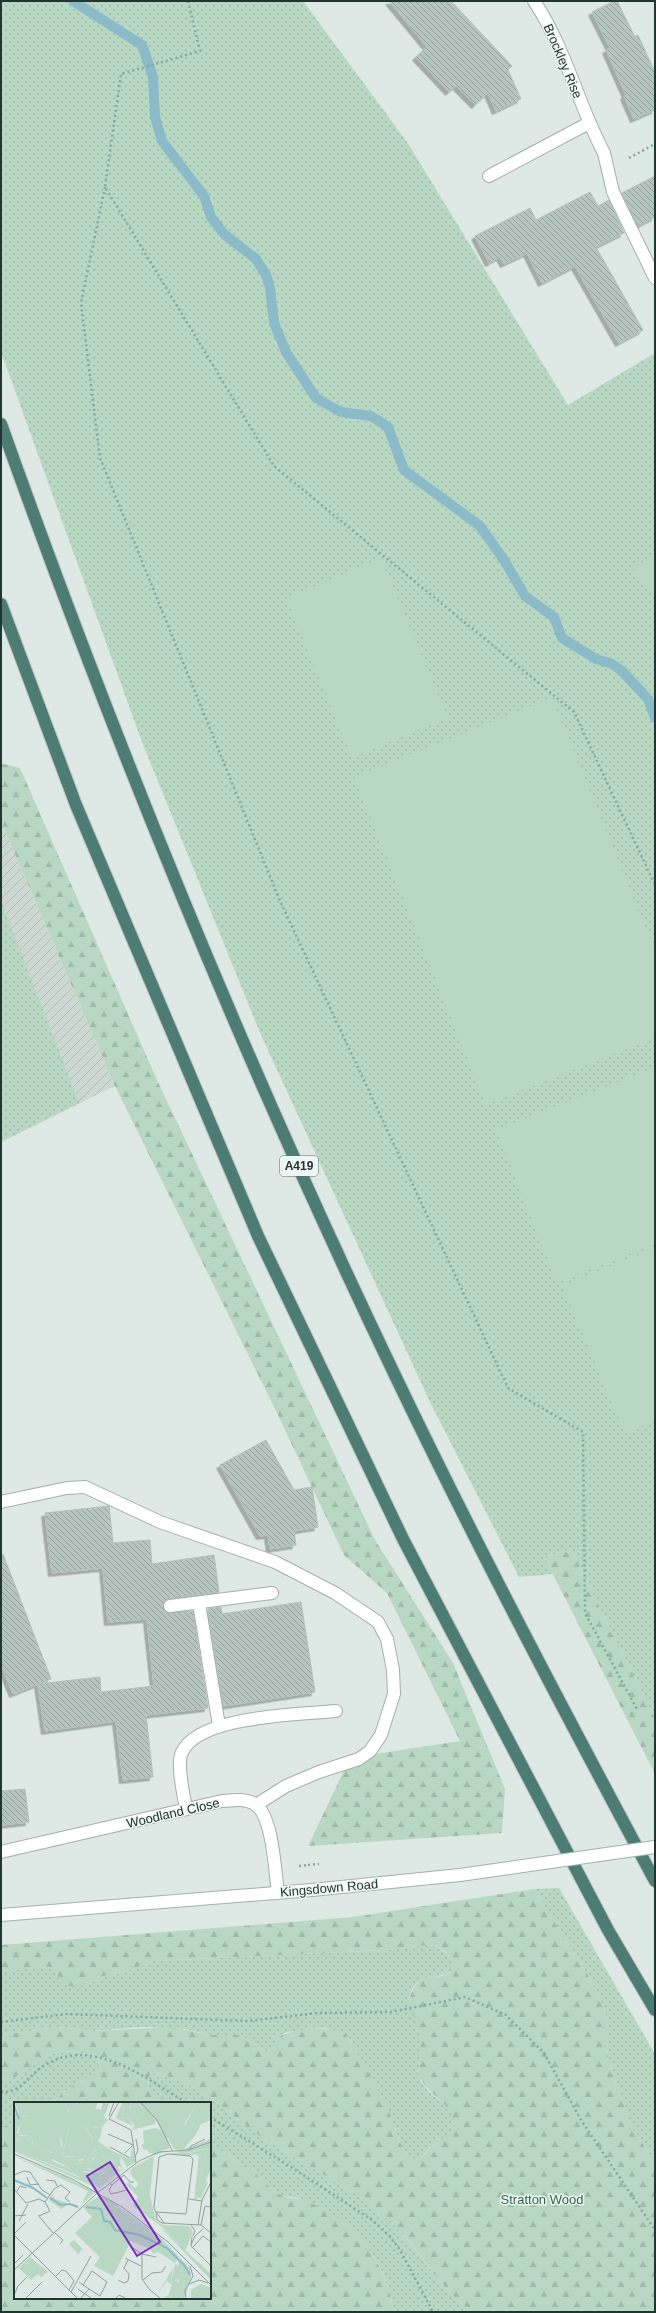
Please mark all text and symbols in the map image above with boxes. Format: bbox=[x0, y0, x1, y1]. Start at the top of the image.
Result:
street label: Brockley Rise bbox=[541, 21, 585, 101]
road number: A419 bbox=[280, 1156, 318, 1176]
street label: Woodland Close bbox=[125, 1795, 221, 1831]
street label: Kingsdown Road bbox=[279, 1876, 379, 1900]
inset map bbox=[14, 2102, 211, 2299]
park label: Stratton Wood bbox=[501, 2192, 583, 2207]

